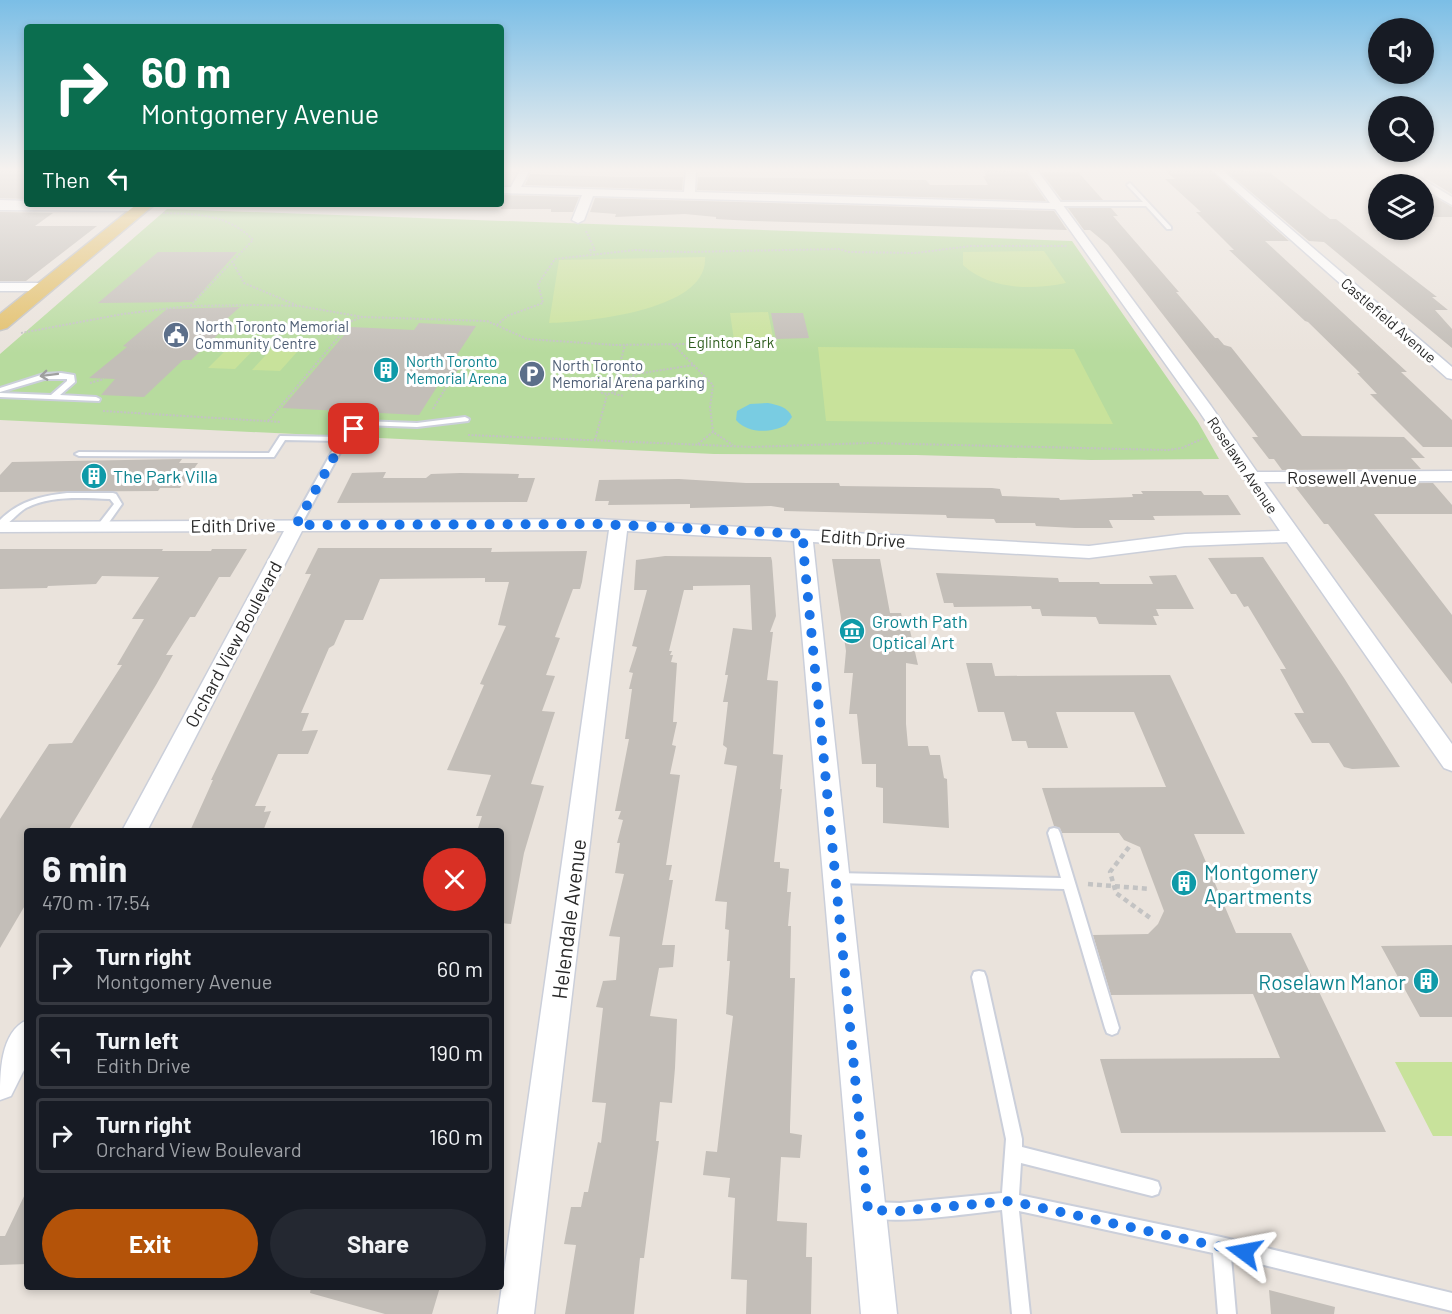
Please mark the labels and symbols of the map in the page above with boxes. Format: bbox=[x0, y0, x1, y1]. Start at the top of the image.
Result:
street label: Castlefield Avenue bbox=[1338, 274, 1440, 366]
place label: North Toronto Memorial Community Centre bbox=[195, 317, 349, 352]
public building icon: North Toronto Memorial Community Centre bbox=[161, 320, 191, 350]
park label: Eglinton Park bbox=[688, 333, 775, 351]
place label: North Toronto Memorial Arena bbox=[406, 352, 507, 387]
building icon: North Toronto Memorial Arena bbox=[371, 355, 401, 385]
place label: North Toronto Memorial Arena parking bbox=[552, 356, 705, 391]
parking icon: North Toronto Memorial Arena parking bbox=[517, 359, 547, 389]
one-way arrow bbox=[39, 370, 59, 381]
pin bbox=[328, 403, 379, 454]
street label: Roselawn Avenue bbox=[1204, 413, 1282, 517]
building icon: The Park Villa bbox=[79, 461, 109, 491]
place label: The Park Villa bbox=[113, 465, 218, 487]
street label: Rosewell Avenue bbox=[1287, 466, 1417, 488]
street label: Edith Drive bbox=[190, 513, 276, 537]
street label: Edith Drive bbox=[820, 524, 906, 552]
street label: Orchard View Boulevard bbox=[180, 557, 286, 731]
place label: Growth Path Optical Art bbox=[872, 610, 968, 653]
museum icon: Growth Path Optical Art bbox=[837, 616, 867, 646]
street label: Helendale Avenue bbox=[546, 837, 590, 1001]
place label: Montgomery Apartments bbox=[1204, 859, 1319, 908]
building icon: Montgomery Apartments bbox=[1169, 868, 1199, 898]
building icon: Roselawn Manor bbox=[1411, 966, 1441, 996]
place label: Roselawn Manor bbox=[1258, 969, 1406, 994]
position arrow bbox=[1212, 1220, 1276, 1284]

